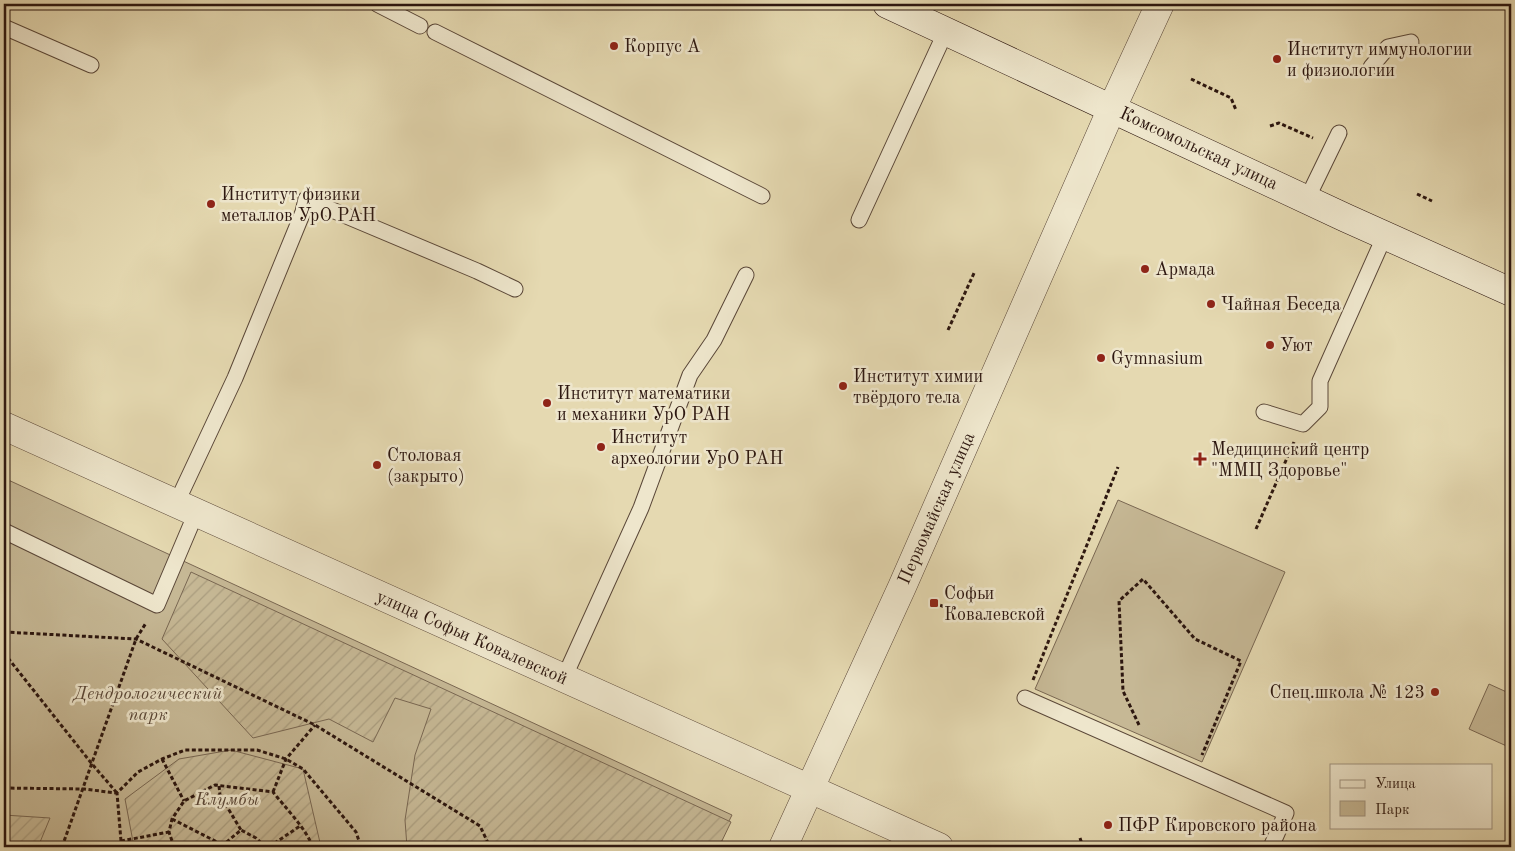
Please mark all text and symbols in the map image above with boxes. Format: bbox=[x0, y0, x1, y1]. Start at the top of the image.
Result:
place label: Корпус А bbox=[624, 38, 701, 56]
marker: Корпус А bbox=[608, 40, 620, 52]
place label: Институт иммунологии и физиологии bbox=[1287, 41, 1472, 81]
marker: Институт иммунологии и физиологии bbox=[1271, 53, 1283, 65]
street label: Комсомольская улица bbox=[1117, 104, 1280, 193]
place label: Институт физики металлов УрО РАН bbox=[221, 186, 376, 225]
marker: Институт физики металлов УрО РАН bbox=[205, 198, 217, 210]
place label: Армада bbox=[1155, 261, 1215, 279]
marker: Армада bbox=[1139, 263, 1151, 275]
place label: Чайная Беседа bbox=[1221, 296, 1341, 314]
marker: Чайная Беседа bbox=[1205, 298, 1217, 310]
place label: Уют bbox=[1280, 337, 1313, 355]
marker: Уют bbox=[1264, 339, 1276, 351]
place label: Gymnasium bbox=[1111, 350, 1203, 368]
marker: Gymnasium bbox=[1095, 352, 1107, 364]
place label: Институт химии твёрдого тела bbox=[853, 368, 983, 407]
marker: Институт химии твёрдого тела bbox=[837, 380, 849, 392]
place label: Институт математики и механики УрО РАН bbox=[557, 385, 731, 424]
marker: Институт математики и механики УрО РАН bbox=[541, 397, 553, 409]
place label: Институт археологии УрО РАН bbox=[611, 429, 783, 468]
street label: Первомайская улица bbox=[895, 430, 979, 587]
marker: Институт археологии УрО РАН bbox=[595, 441, 607, 453]
place label: Медицинский центр "ММЦ Здоровье" bbox=[1211, 441, 1369, 480]
place label: Столовая (закрыто) bbox=[387, 447, 465, 486]
marker: Медицинский центр "ММЦ Здоровье" bbox=[1193, 452, 1207, 466]
marker: Столовая (закрыто) bbox=[371, 459, 383, 471]
place label: Софьи Ковалевской bbox=[944, 585, 1045, 624]
street label: улица Софьи Ковалевской bbox=[373, 588, 570, 689]
marker: Софьи Ковалевской bbox=[928, 597, 940, 609]
place label: Спец.школа № 123 bbox=[1270, 684, 1425, 702]
park label: Дендрологический парк bbox=[72, 685, 222, 724]
marker: Спец.школа № 123 bbox=[1429, 686, 1441, 698]
legend bbox=[1330, 764, 1492, 828]
text: Улица bbox=[1375, 777, 1416, 792]
park label: Клумбы bbox=[194, 791, 259, 809]
text: Парк bbox=[1375, 803, 1410, 818]
place label: ПФР Кировского района bbox=[1118, 817, 1317, 835]
marker: ПФР Кировского района bbox=[1102, 819, 1114, 831]

